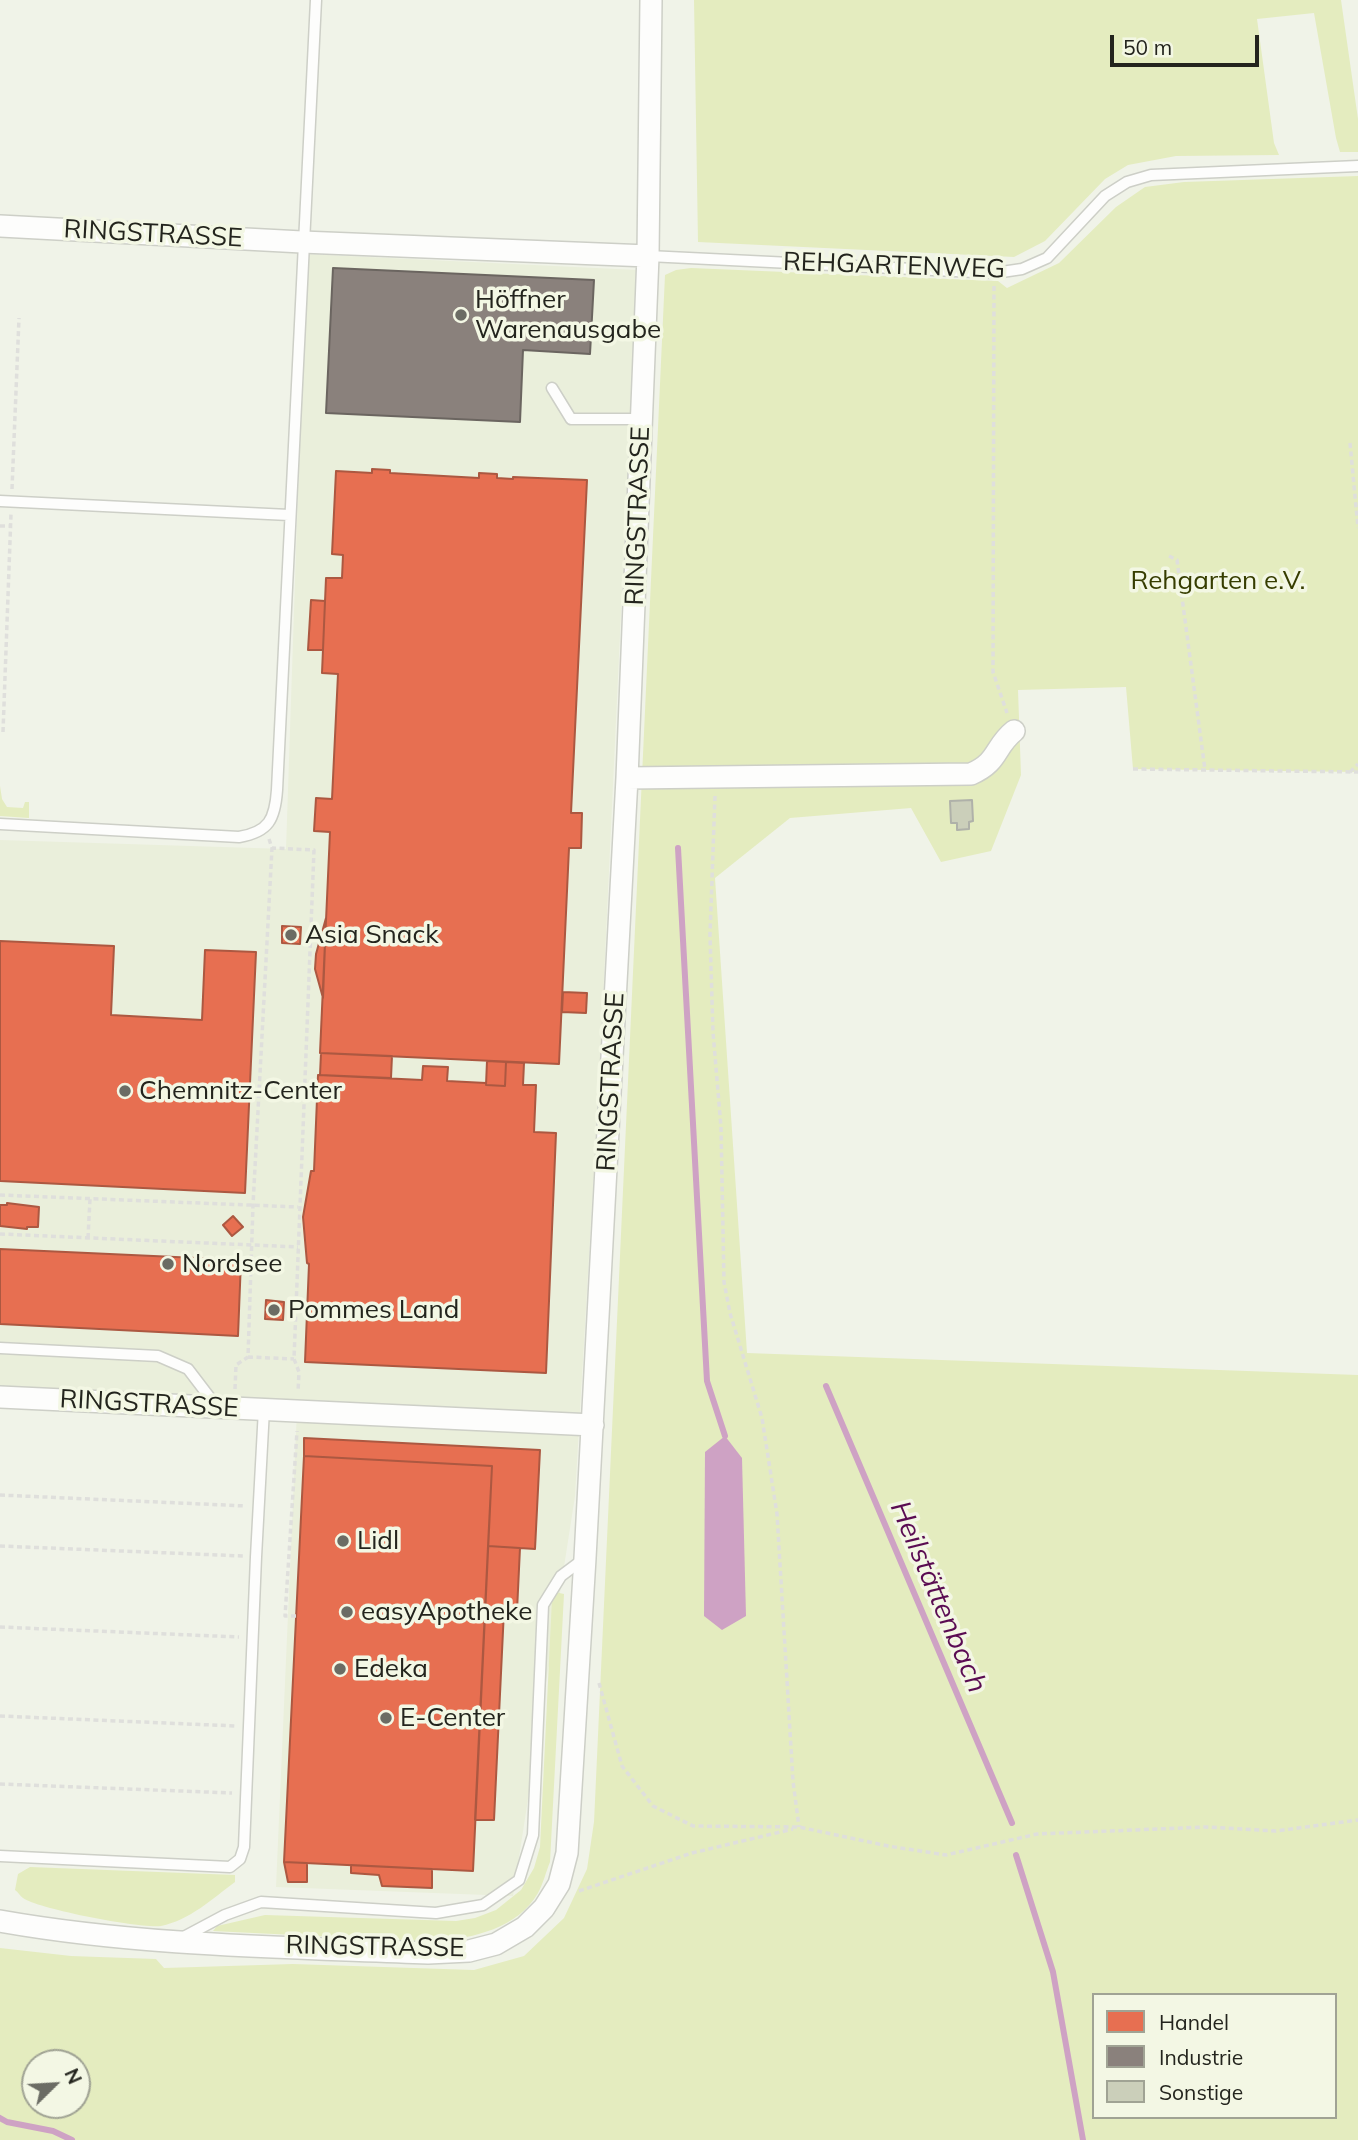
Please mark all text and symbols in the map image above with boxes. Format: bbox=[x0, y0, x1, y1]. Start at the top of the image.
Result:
scale bar bbox=[1113, 21, 1262, 65]
text: 50 m bbox=[1123, 34, 1172, 60]
street label: RINGSTRASSE bbox=[63, 214, 243, 254]
street label: REHGARTENWEG bbox=[782, 247, 1006, 285]
place label: Höffner Warenausgabe bbox=[475, 284, 661, 346]
marker: Höffner Warenausgabe bbox=[453, 307, 469, 323]
street label: RINGSTRASSE bbox=[619, 426, 657, 606]
park label: Rehgarten e.V. bbox=[1130, 565, 1306, 597]
place label: Asia Snack bbox=[305, 919, 439, 951]
marker: Asia Snack bbox=[283, 927, 299, 943]
street label: RINGSTRASSE bbox=[591, 992, 631, 1172]
place label: Chemnitz-Center bbox=[139, 1075, 342, 1107]
marker: Chemnitz-Center bbox=[117, 1083, 133, 1099]
place label: Nordsee bbox=[182, 1248, 282, 1280]
marker: Nordsee bbox=[160, 1256, 176, 1272]
place label: Pommes Land bbox=[288, 1294, 459, 1326]
marker: Pommes Land bbox=[266, 1302, 282, 1318]
street label: RINGSTRASSE bbox=[59, 1384, 239, 1424]
water label: Heilstättenbach bbox=[882, 1496, 994, 1698]
place label: Lidl bbox=[357, 1525, 399, 1557]
marker: Lidl bbox=[335, 1533, 351, 1549]
place label: easyApotheke bbox=[361, 1596, 532, 1628]
marker: easyApotheke bbox=[339, 1604, 355, 1620]
place label: Edeka bbox=[354, 1653, 428, 1685]
marker: Edeka bbox=[332, 1661, 348, 1677]
place label: E-Center bbox=[400, 1702, 505, 1734]
marker: E-Center bbox=[378, 1710, 394, 1726]
street label: RINGSTRASSE bbox=[285, 1930, 465, 1964]
legend bbox=[1092, 1993, 1337, 2119]
text: Handel bbox=[1159, 2009, 1229, 2035]
text: Industrie bbox=[1159, 2044, 1243, 2070]
north arrow bbox=[21, 2049, 91, 2119]
text: N bbox=[59, 2065, 87, 2088]
text: Sonstige bbox=[1159, 2079, 1243, 2105]

